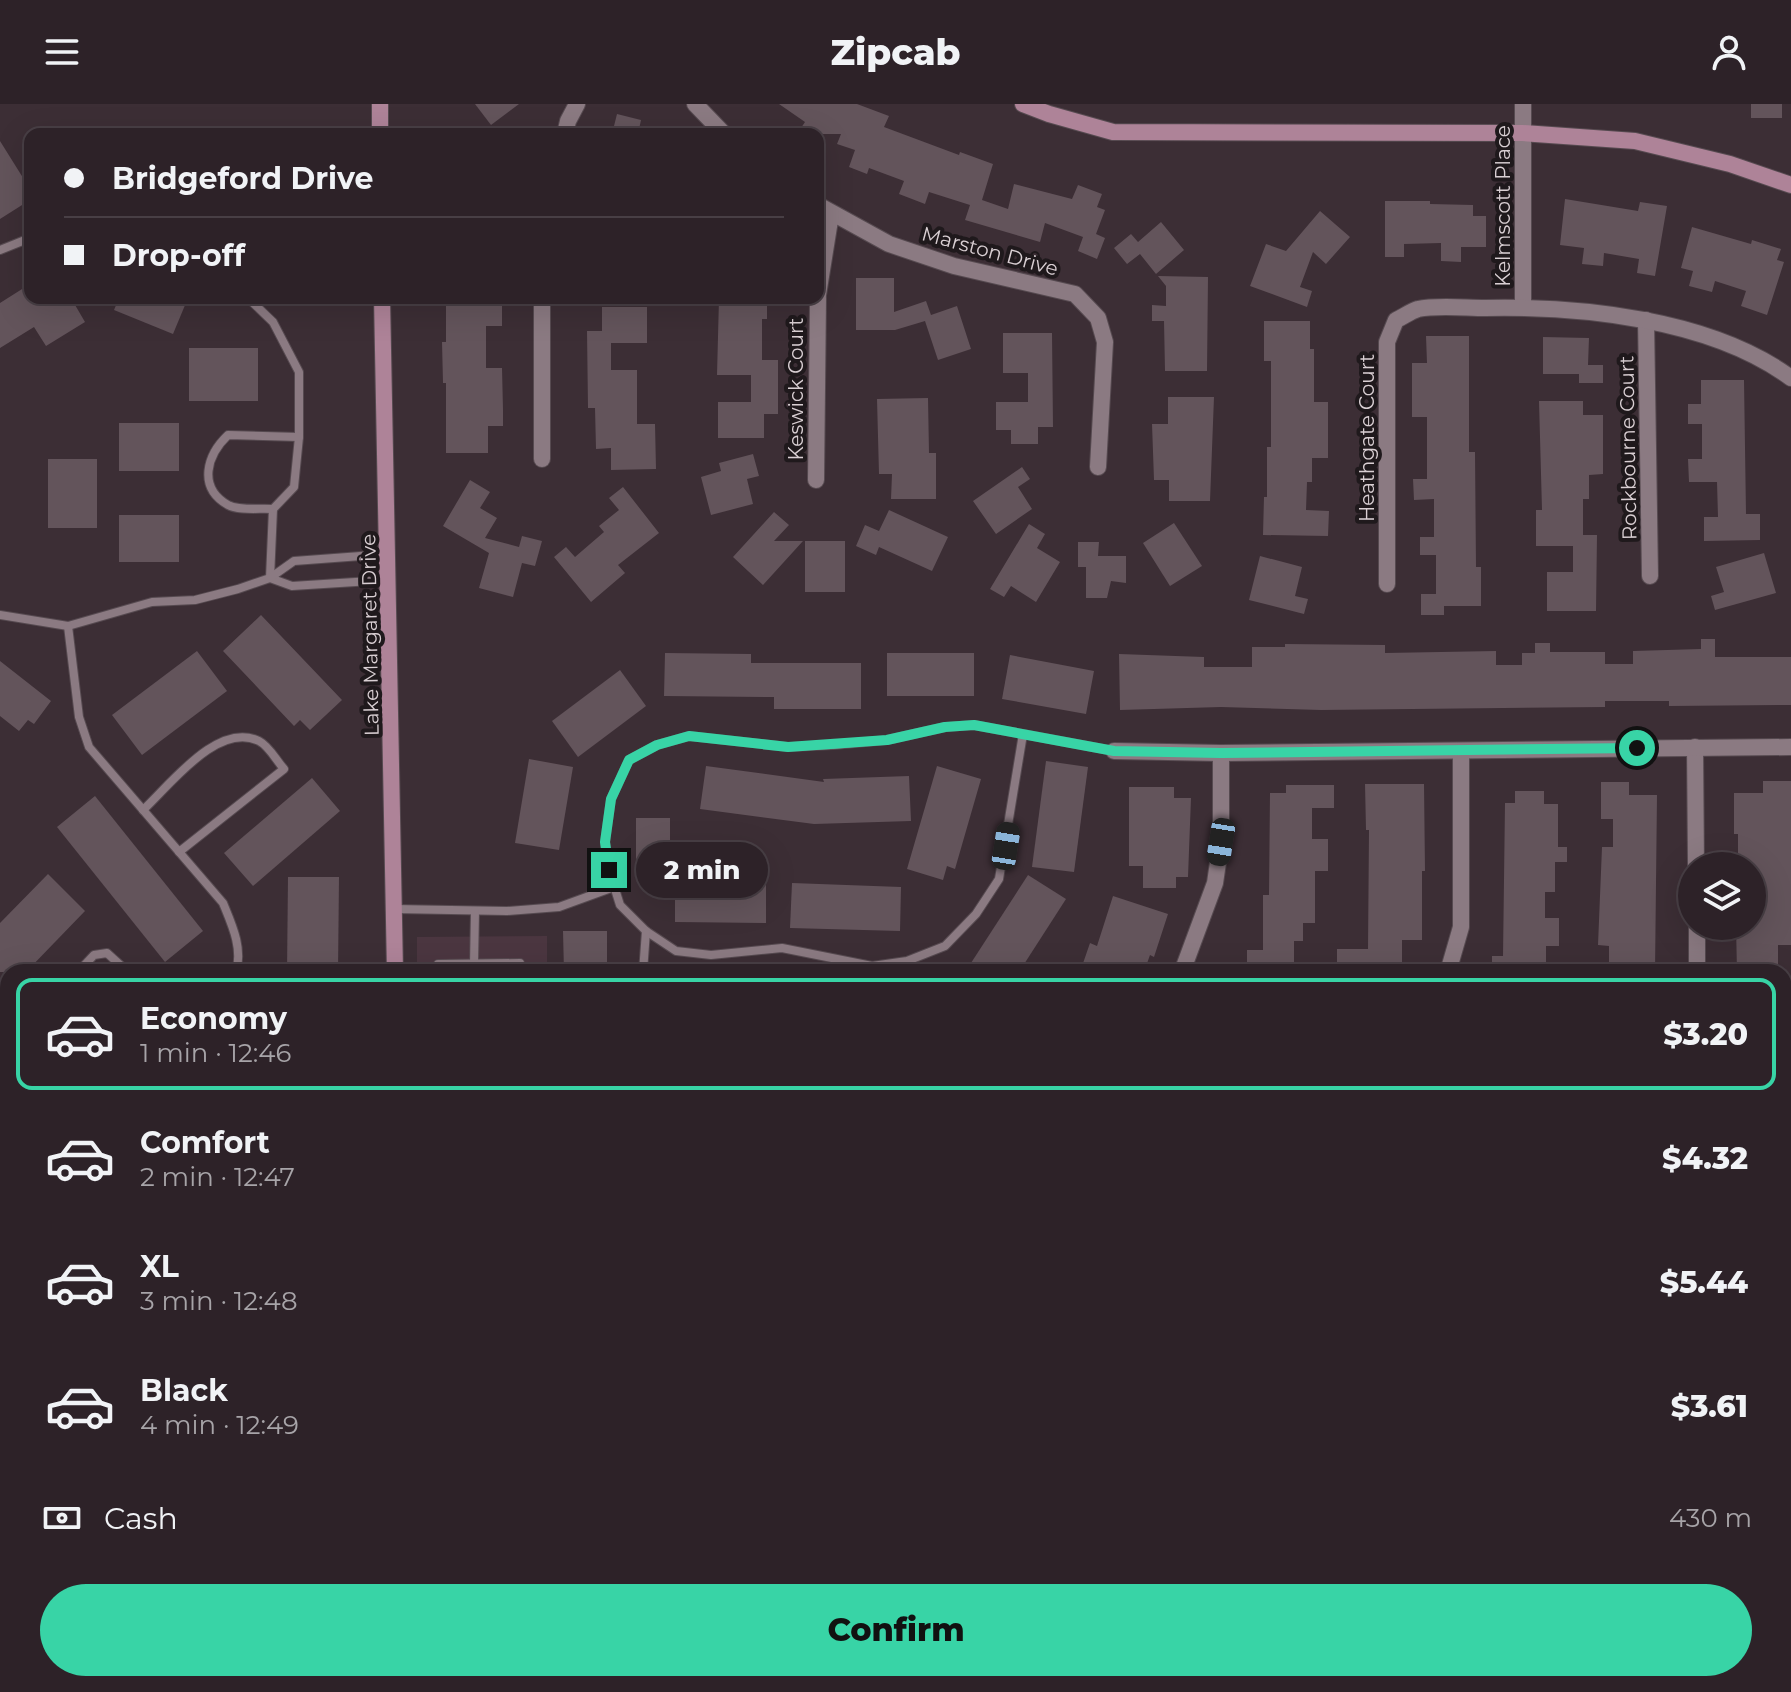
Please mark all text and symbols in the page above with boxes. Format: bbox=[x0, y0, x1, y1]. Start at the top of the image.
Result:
icon: menu bbox=[40, 30, 84, 74]
text: Zipcab bbox=[830, 30, 961, 74]
icon: person bbox=[1707, 30, 1751, 74]
street label: Kelmscott Place bbox=[1491, 125, 1515, 287]
text: Bridgeford Drive bbox=[112, 160, 374, 197]
street label: Marston Drive bbox=[919, 221, 1061, 281]
text: Drop-off bbox=[112, 237, 245, 274]
street label: Keswick Court bbox=[784, 318, 808, 460]
street label: Heathgate Court bbox=[1355, 354, 1379, 522]
street label: Rockbourne Court bbox=[1614, 356, 1642, 540]
street label: Lake Margaret Drive bbox=[356, 534, 384, 736]
route start bbox=[1619, 730, 1655, 766]
car bbox=[1205, 816, 1237, 868]
car bbox=[990, 820, 1022, 872]
callout: 2 min bbox=[637, 842, 769, 898]
route end bbox=[591, 852, 627, 888]
map controls bbox=[1678, 852, 1766, 940]
button: layers bbox=[1678, 852, 1766, 940]
text: 2 min bbox=[664, 854, 740, 886]
icon: car bbox=[44, 998, 116, 1070]
text: Economy bbox=[140, 1000, 287, 1037]
text: $3.20 bbox=[1663, 1016, 1748, 1053]
text: 1 min · 12:46 bbox=[140, 1037, 291, 1069]
icon: car bbox=[44, 1122, 116, 1194]
text: Comfort bbox=[140, 1124, 270, 1161]
text: $4.32 bbox=[1662, 1140, 1748, 1177]
text: 2 min · 12:47 bbox=[140, 1161, 295, 1193]
icon: car bbox=[44, 1246, 116, 1318]
text: XL bbox=[140, 1248, 179, 1285]
text: $5.44 bbox=[1660, 1264, 1748, 1301]
text: 3 min · 12:48 bbox=[140, 1285, 298, 1317]
icon: car bbox=[44, 1370, 116, 1442]
text: Black bbox=[140, 1372, 228, 1409]
text: $3.61 bbox=[1671, 1388, 1748, 1425]
text: 4 min · 12:49 bbox=[140, 1409, 299, 1441]
icon: cash bbox=[40, 1496, 84, 1540]
text: Cash bbox=[104, 1500, 178, 1537]
text: 430 m bbox=[1669, 1502, 1752, 1534]
button: Confirm bbox=[40, 1584, 1752, 1676]

